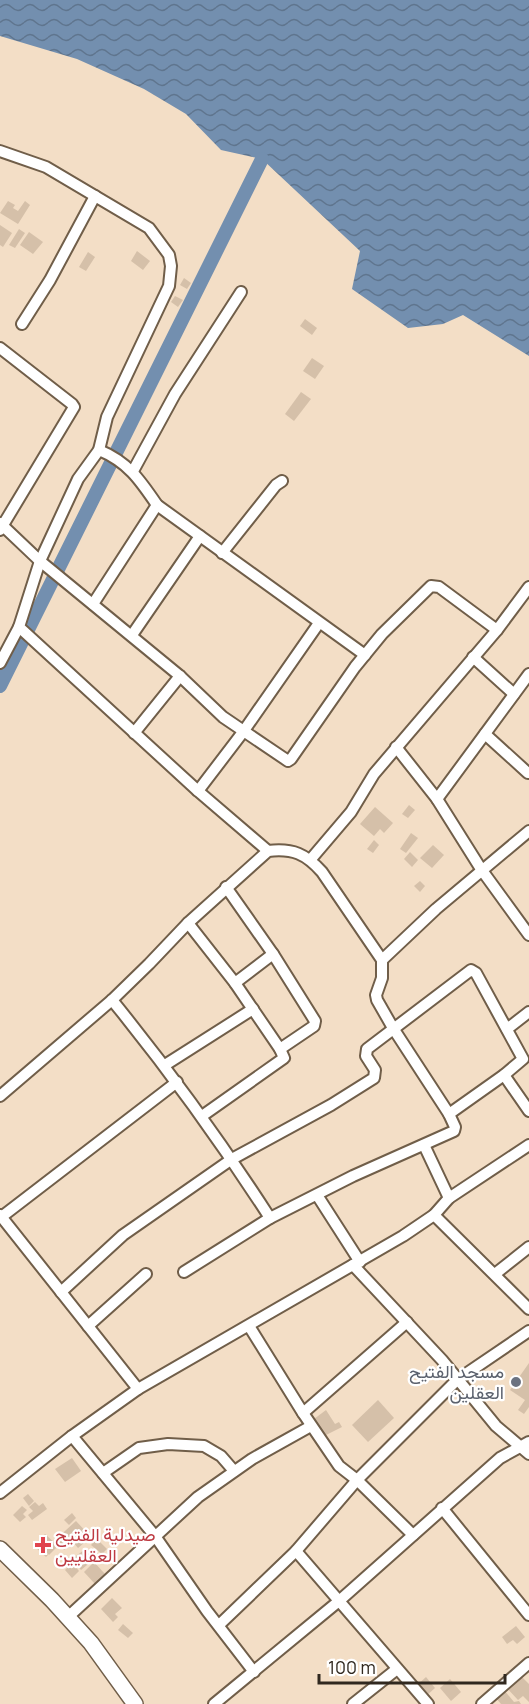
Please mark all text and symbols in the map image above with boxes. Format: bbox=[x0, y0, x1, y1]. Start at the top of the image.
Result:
place label: مسجد الفتيح العقلين bbox=[409, 1359, 504, 1404]
marker: مسجد الفتيح العقلين bbox=[509, 1375, 523, 1389]
place label: صيدلية الفتيح العقليين bbox=[55, 1522, 155, 1567]
marker: صيدلية الفتيح العقليين bbox=[36, 1538, 50, 1552]
scale bar bbox=[319, 1647, 505, 1685]
text: 100 m bbox=[328, 1655, 376, 1679]

